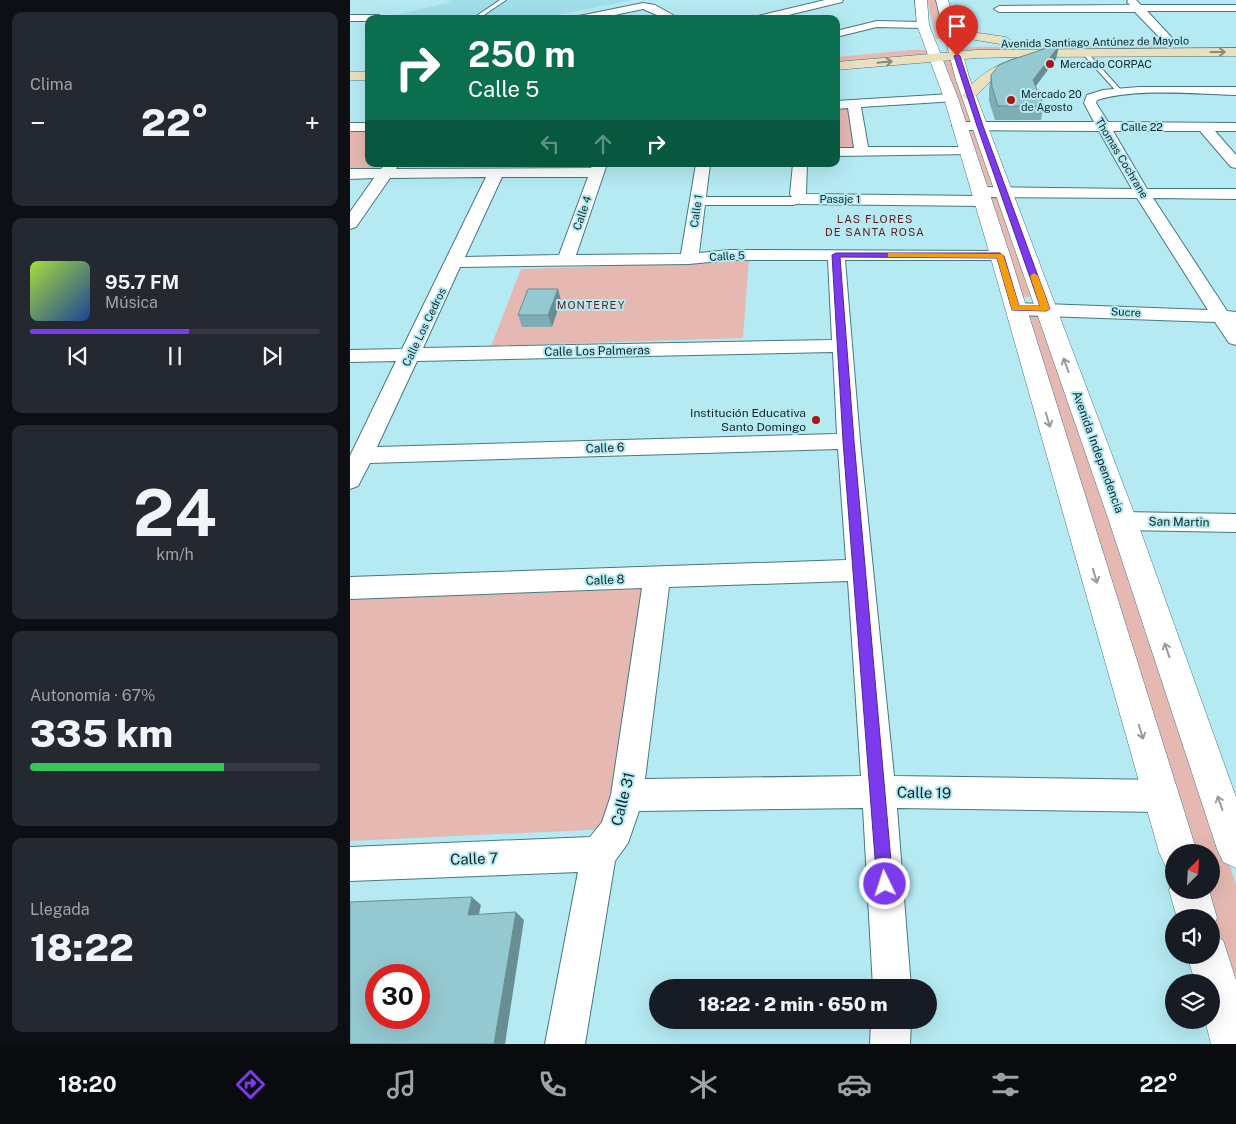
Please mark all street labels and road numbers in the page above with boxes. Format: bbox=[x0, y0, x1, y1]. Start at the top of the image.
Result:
street label: Avenida Santiago Antúnez de Mayolo bbox=[1001, 34, 1189, 50]
street label: Thomas Cochrane bbox=[1093, 116, 1151, 200]
street label: Calle 22 bbox=[1121, 121, 1163, 133]
street label: Pasaje 1 bbox=[820, 193, 860, 205]
street label: Calle 4 bbox=[571, 194, 593, 232]
street label: Calle 1 bbox=[688, 194, 704, 228]
street label: Calle 5 bbox=[709, 249, 745, 263]
street label: Calle Los Cedros bbox=[400, 286, 448, 368]
street label: Sucre bbox=[1111, 305, 1141, 319]
street label: Calle Los Palmeras bbox=[544, 343, 650, 359]
street label: Avenida Independencia bbox=[1069, 389, 1127, 515]
street label: Calle 6 bbox=[585, 440, 625, 456]
street label: San Martin bbox=[1148, 514, 1210, 530]
street label: Calle 8 bbox=[585, 572, 625, 588]
street label: Calle 31 bbox=[608, 770, 637, 827]
street label: Calle 19 bbox=[897, 784, 951, 801]
street label: Calle 7 bbox=[450, 849, 498, 868]

